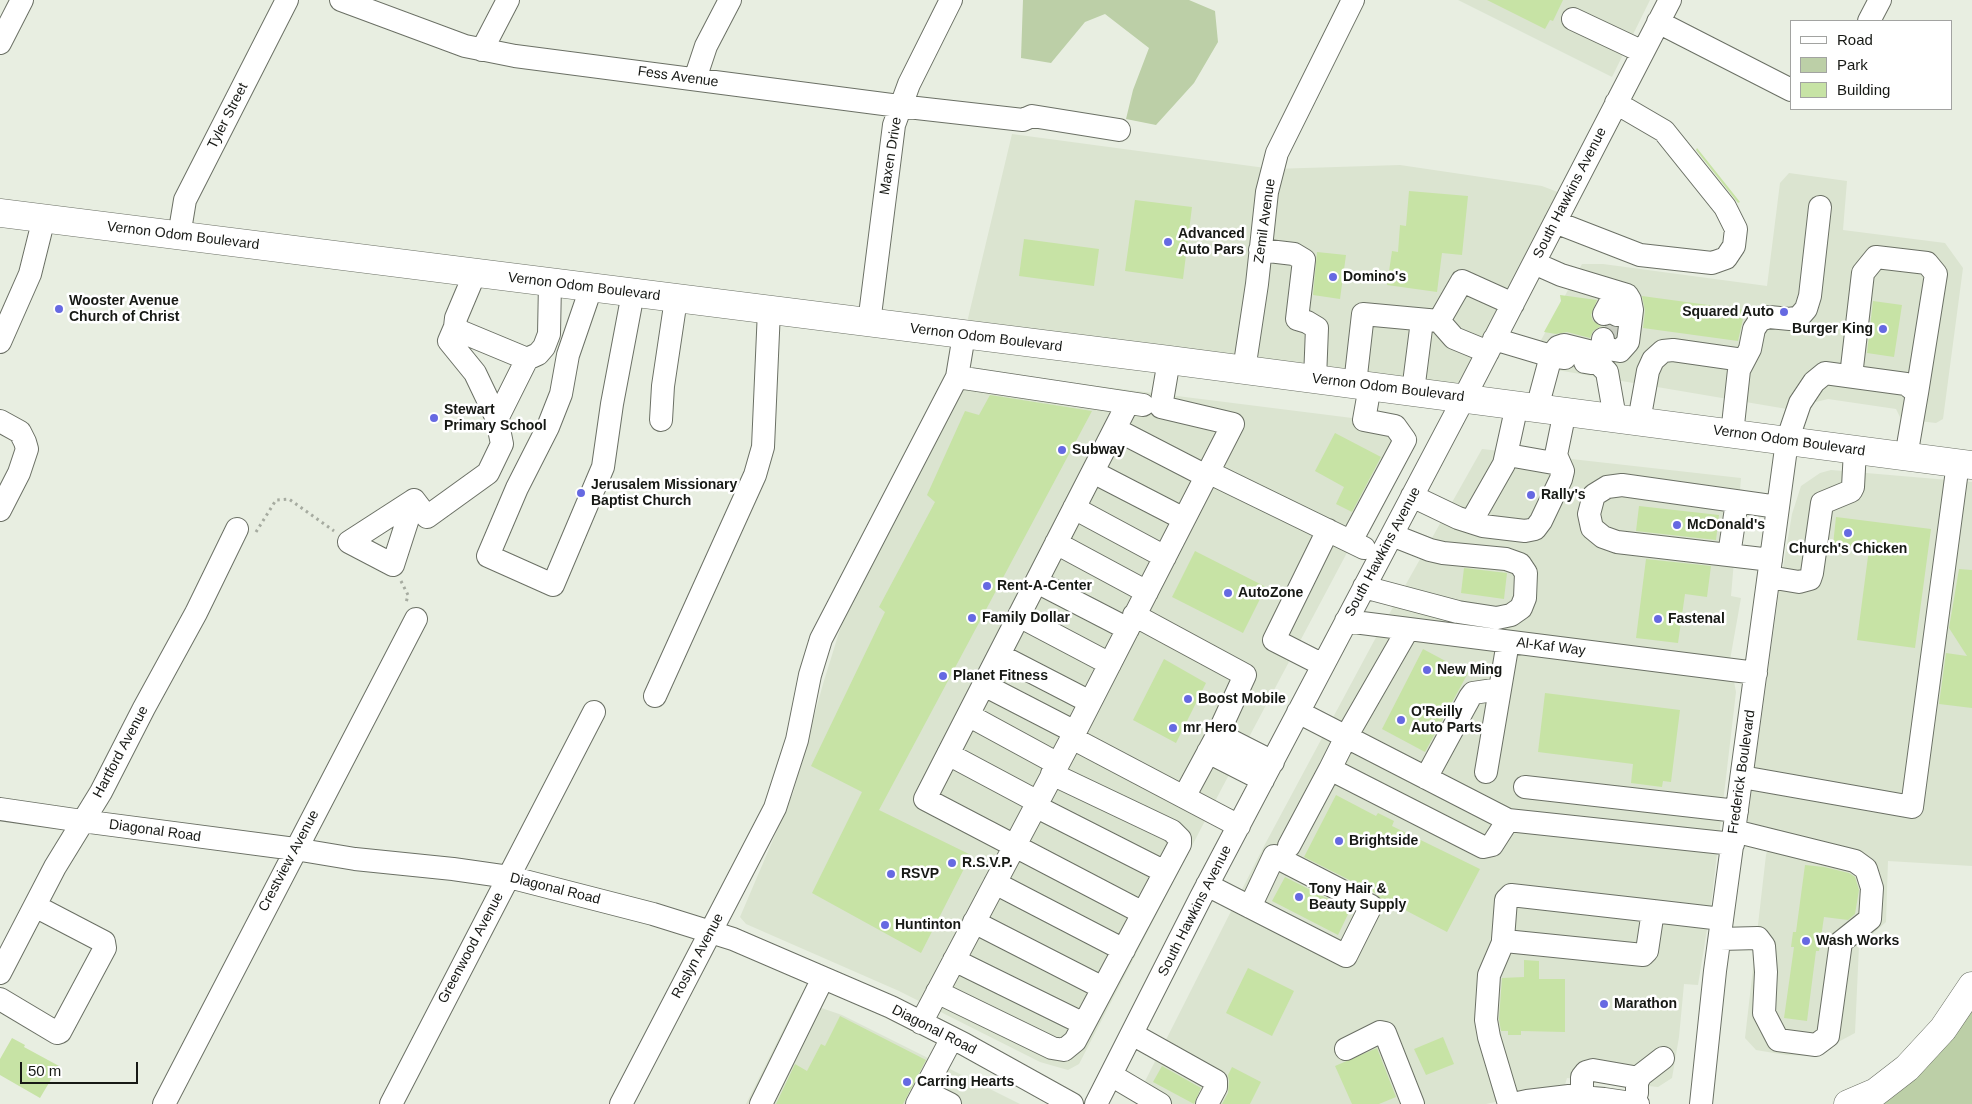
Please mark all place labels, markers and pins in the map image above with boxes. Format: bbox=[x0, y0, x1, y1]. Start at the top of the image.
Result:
place label: Advanced Auto Pars bbox=[1178, 226, 1245, 258]
marker: Advanced Auto Pars bbox=[1162, 236, 1174, 248]
place label: Domino's bbox=[1343, 269, 1406, 285]
marker: Domino's bbox=[1327, 271, 1339, 283]
place label: Wooster Avenue Church of Christ bbox=[69, 293, 179, 326]
marker: Wooster Avenue Church of Christ bbox=[53, 303, 65, 315]
place label: Squared Auto bbox=[1682, 304, 1774, 320]
marker: Squared Auto bbox=[1778, 306, 1790, 318]
place label: Burger King bbox=[1792, 321, 1873, 337]
marker: Burger King bbox=[1877, 323, 1889, 335]
place label: Stewart Primary School bbox=[444, 402, 547, 434]
marker: Stewart Primary School bbox=[428, 412, 440, 424]
place label: Subway bbox=[1072, 442, 1125, 458]
marker: Subway bbox=[1056, 444, 1068, 456]
place label: Jerusalem Missionary Baptist Church bbox=[591, 477, 737, 510]
marker: Jerusalem Missionary Baptist Church bbox=[575, 487, 587, 499]
place label: Rally's bbox=[1541, 487, 1586, 503]
marker: Rally's bbox=[1525, 489, 1537, 501]
place label: McDonald's bbox=[1687, 517, 1765, 533]
marker: McDonald's bbox=[1671, 519, 1683, 531]
marker: Church's Chicken bbox=[1842, 527, 1854, 539]
place label: Church's Chicken bbox=[1789, 541, 1907, 557]
place label: Rent-A-Center bbox=[997, 578, 1092, 594]
marker: Rent-A-Center bbox=[981, 580, 993, 592]
place label: AutoZone bbox=[1238, 585, 1303, 601]
marker: AutoZone bbox=[1222, 587, 1234, 599]
place label: Family Dollar bbox=[982, 610, 1070, 626]
place label: Fastenal bbox=[1668, 611, 1725, 627]
marker: Family Dollar bbox=[966, 612, 978, 624]
marker: Fastenal bbox=[1652, 613, 1664, 625]
place label: New Ming bbox=[1437, 662, 1502, 678]
marker: New Ming bbox=[1421, 664, 1433, 676]
place label: Planet Fitness bbox=[953, 668, 1048, 684]
marker: Planet Fitness bbox=[937, 670, 949, 682]
place label: Boost Mobile bbox=[1198, 691, 1286, 707]
marker: Boost Mobile bbox=[1182, 693, 1194, 705]
place label: O'Reilly Auto Parts bbox=[1411, 704, 1482, 736]
marker: O'Reilly Auto Parts bbox=[1395, 714, 1407, 726]
place label: mr Hero bbox=[1183, 720, 1237, 736]
marker: mr Hero bbox=[1167, 722, 1179, 734]
place label: Brightside bbox=[1349, 833, 1418, 849]
marker: Brightside bbox=[1333, 835, 1345, 847]
place label: R.S.V.P. bbox=[962, 855, 1013, 871]
marker: R.S.V.P. bbox=[946, 857, 958, 869]
place label: RSVP bbox=[901, 866, 939, 882]
marker: RSVP bbox=[885, 868, 897, 880]
place label: Tony Hair & Beauty Supply bbox=[1309, 881, 1406, 914]
marker: Tony Hair & Beauty Supply bbox=[1293, 891, 1305, 903]
place label: Huntinton bbox=[895, 917, 961, 933]
marker: Huntinton bbox=[879, 919, 891, 931]
place label: Wash Works bbox=[1816, 933, 1899, 949]
marker: Wash Works bbox=[1800, 935, 1812, 947]
place label: Marathon bbox=[1614, 996, 1677, 1012]
marker: Marathon bbox=[1598, 998, 1610, 1010]
place label: Carring Hearts bbox=[917, 1074, 1014, 1090]
marker: Carring Hearts bbox=[901, 1076, 913, 1088]

